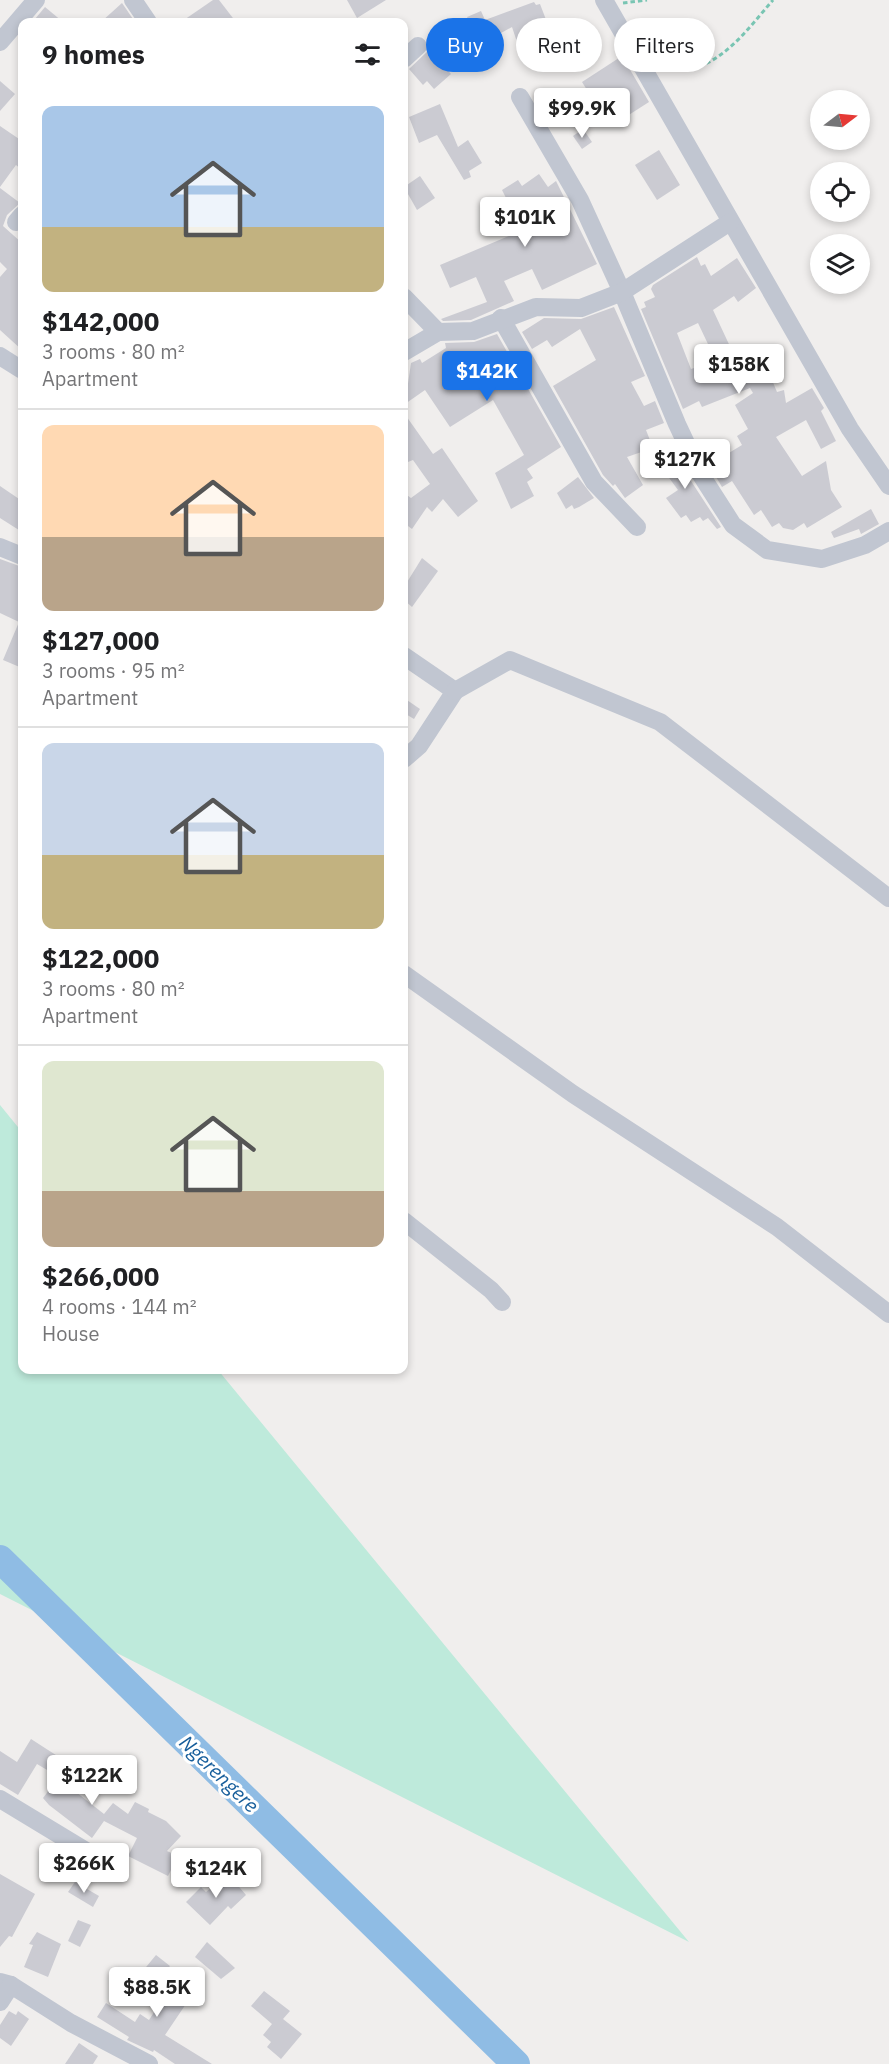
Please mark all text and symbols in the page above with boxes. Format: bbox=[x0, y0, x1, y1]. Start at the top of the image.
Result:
chip: Buy bbox=[426, 18, 504, 72]
chip: Rent bbox=[516, 18, 602, 72]
chip: Filters bbox=[614, 18, 715, 72]
text: 9 homes bbox=[42, 37, 145, 71]
icon: filters bbox=[351, 38, 384, 71]
pin: $99.9K bbox=[533, 88, 631, 139]
north arrow bbox=[810, 90, 870, 150]
map controls bbox=[810, 90, 870, 294]
text: $99.9K bbox=[548, 94, 616, 121]
icon: home bbox=[159, 145, 267, 253]
button: locate bbox=[810, 162, 870, 222]
pin: $101K bbox=[483, 197, 567, 248]
text: $101K bbox=[494, 203, 556, 230]
button: layers bbox=[810, 234, 870, 294]
text: $142,000 bbox=[42, 304, 159, 338]
text: 3 rooms · 80 m² bbox=[42, 338, 185, 365]
pin: $158K bbox=[697, 344, 781, 395]
text: $158K bbox=[708, 350, 770, 377]
pin: $142K bbox=[445, 351, 529, 402]
text: $142K bbox=[456, 357, 518, 384]
text: Apartment bbox=[42, 365, 138, 392]
pin: $127K bbox=[643, 439, 727, 490]
text: $127K bbox=[654, 445, 716, 472]
icon: home bbox=[159, 464, 267, 572]
text: $127,000 bbox=[42, 623, 159, 657]
text: 3 rooms · 95 m² bbox=[42, 657, 185, 684]
text: Apartment bbox=[42, 684, 138, 711]
icon: home bbox=[159, 782, 267, 890]
text: $122,000 bbox=[42, 941, 159, 975]
text: 3 rooms · 80 m² bbox=[42, 975, 185, 1002]
text: Apartment bbox=[42, 1002, 138, 1029]
icon: home bbox=[159, 1100, 267, 1208]
text: $266,000 bbox=[42, 1259, 159, 1293]
text: 4 rooms · 144 m² bbox=[42, 1293, 197, 1320]
text: House bbox=[42, 1320, 99, 1347]
water label: Ngerengere bbox=[174, 1729, 265, 1818]
pin: $122K bbox=[50, 1755, 134, 1806]
text: $122K bbox=[61, 1761, 123, 1788]
pin: $266K bbox=[42, 1843, 126, 1894]
pin: $124K bbox=[174, 1848, 258, 1899]
text: $266K bbox=[53, 1849, 115, 1876]
text: $124K bbox=[185, 1854, 247, 1881]
pin: $88.5K bbox=[108, 1967, 206, 2018]
text: $88.5K bbox=[123, 1973, 191, 2000]

